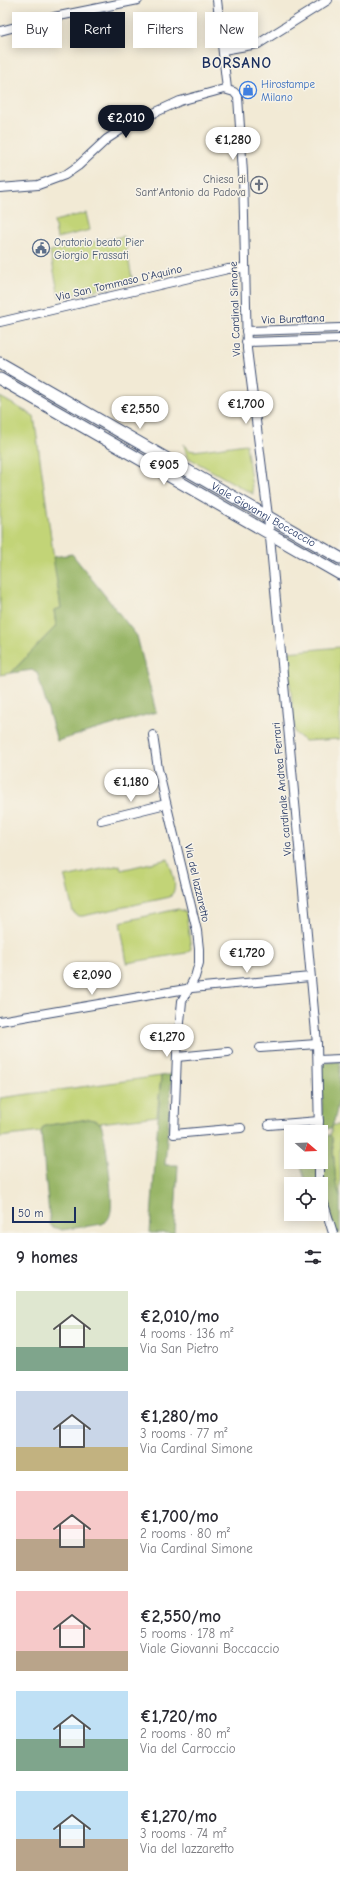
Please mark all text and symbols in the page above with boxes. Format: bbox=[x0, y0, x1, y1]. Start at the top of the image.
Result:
chip: Buy bbox=[12, 12, 62, 48]
chip: Rent bbox=[70, 12, 125, 48]
chip: Filters bbox=[133, 12, 197, 48]
chip: New bbox=[205, 12, 258, 48]
district label: BORSANO bbox=[202, 54, 272, 72]
place label: Hirostampe Milano bbox=[261, 78, 315, 104]
shop icon: Hirostampe Milano bbox=[238, 80, 258, 100]
pin: €2,010 bbox=[93, 105, 159, 139]
text: €2,010 bbox=[107, 110, 145, 125]
pin: €1,280 bbox=[200, 127, 266, 161]
text: €1,280 bbox=[214, 132, 252, 147]
place label: Chiesa di Sant'Antonio da Padova bbox=[136, 173, 246, 199]
church icon: Chiesa di Sant'Antonio da Padova bbox=[249, 175, 269, 195]
place label: Oratorio beato Pier Giorgio Frassati bbox=[54, 236, 144, 262]
public building icon: Oratorio beato Pier Giorgio Frassati bbox=[31, 238, 51, 258]
street label: Via Cardinal Simone bbox=[227, 261, 243, 357]
street label: Via San Tommaso D'Aquino bbox=[55, 262, 183, 304]
street label: Via Burattana bbox=[261, 311, 325, 327]
pin: €1,700 bbox=[213, 391, 279, 425]
pin: €2,550 bbox=[107, 396, 173, 430]
text: €1,700 bbox=[227, 396, 265, 411]
text: €2,550 bbox=[120, 401, 160, 416]
pin: €905 bbox=[140, 452, 188, 486]
text: €905 bbox=[149, 457, 179, 472]
street label: Viale Giovanni Boccaccio bbox=[209, 479, 318, 549]
street label: Via cardinale Andrea Ferrari bbox=[270, 722, 294, 856]
pin: €1,180 bbox=[98, 769, 164, 803]
text: €1,180 bbox=[113, 774, 149, 789]
street label: Via del lazzaretto bbox=[182, 843, 212, 923]
pin: €1,720 bbox=[214, 940, 280, 974]
text: €1,720 bbox=[229, 945, 265, 960]
pin: €2,090 bbox=[59, 962, 125, 996]
text: €2,090 bbox=[72, 967, 112, 982]
pin: €1,270 bbox=[134, 1024, 200, 1058]
text: €1,270 bbox=[149, 1029, 185, 1044]
north arrow bbox=[284, 1125, 328, 1169]
map controls bbox=[284, 1125, 328, 1221]
button: locate bbox=[284, 1177, 328, 1221]
scale bar bbox=[12, 1205, 76, 1224]
text: 50 m bbox=[18, 1207, 43, 1220]
icon: filters bbox=[302, 1246, 324, 1268]
text: 9 homes bbox=[16, 1248, 78, 1267]
icon: home bbox=[48, 1307, 96, 1355]
text: €2,010/mo bbox=[140, 1307, 219, 1326]
text: 4 rooms · 136 m² bbox=[140, 1326, 234, 1341]
text: Via San Pietro bbox=[140, 1341, 219, 1356]
icon: home bbox=[48, 1407, 96, 1455]
text: €1,280/mo bbox=[140, 1407, 218, 1426]
text: 3 rooms · 77 m² bbox=[140, 1426, 227, 1441]
text: Via Cardinal Simone bbox=[140, 1441, 253, 1456]
icon: home bbox=[48, 1507, 96, 1555]
text: €1,700/mo bbox=[140, 1507, 219, 1526]
text: 2 rooms · 80 m² bbox=[140, 1526, 230, 1541]
text: Via Cardinal Simone bbox=[140, 1541, 253, 1556]
icon: home bbox=[48, 1607, 96, 1655]
text: €2,550/mo bbox=[140, 1607, 221, 1626]
text: 5 rooms · 178 m² bbox=[140, 1626, 233, 1641]
text: Viale Giovanni Boccaccio bbox=[140, 1641, 279, 1656]
icon: home bbox=[48, 1707, 96, 1755]
text: €1,720/mo bbox=[140, 1707, 217, 1726]
text: 2 rooms · 80 m² bbox=[140, 1726, 230, 1741]
text: Via del Carroccio bbox=[140, 1741, 236, 1756]
icon: home bbox=[48, 1807, 96, 1855]
text: €1,270/mo bbox=[140, 1807, 217, 1826]
text: 3 rooms · 74 m² bbox=[140, 1826, 226, 1841]
text: Via del lazzaretto bbox=[140, 1841, 234, 1856]

